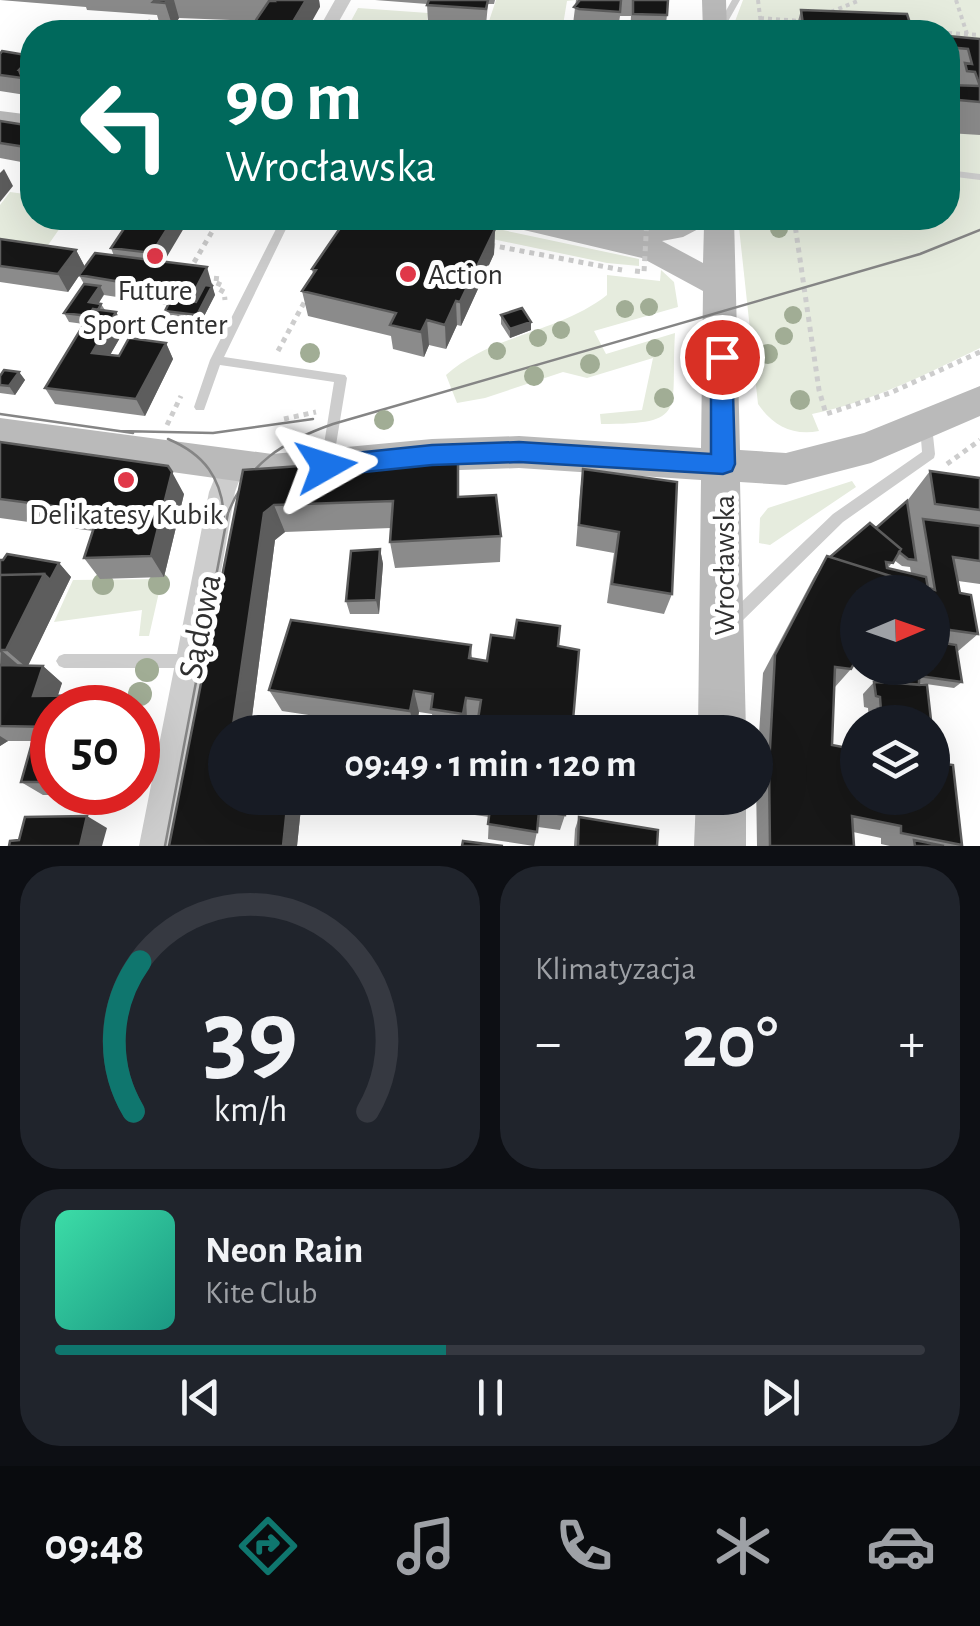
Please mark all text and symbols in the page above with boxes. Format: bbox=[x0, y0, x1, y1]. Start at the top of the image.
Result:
icon: left bbox=[60, 60, 190, 190]
text: 90 m bbox=[225, 63, 362, 133]
text: Wrocławska bbox=[225, 145, 436, 190]
marker: Future Sport Center bbox=[144, 245, 166, 267]
place label: Action bbox=[428, 260, 503, 290]
marker: Action bbox=[397, 263, 419, 285]
place label: Future Sport Center bbox=[82, 276, 228, 340]
pin bbox=[680, 315, 765, 400]
icon: arrive bbox=[695, 330, 750, 385]
position arrow bbox=[274, 414, 378, 518]
marker: Delikatesy Kubik bbox=[115, 469, 137, 491]
street label: Wrocławska bbox=[710, 495, 740, 635]
place label: Delikatesy Kubik bbox=[29, 500, 223, 530]
street label: Sądowa bbox=[173, 571, 228, 682]
north arrow bbox=[840, 575, 950, 685]
map controls bbox=[840, 575, 950, 815]
speed limit sign: 50 bbox=[30, 685, 160, 815]
button: layers bbox=[840, 705, 950, 815]
text: 09:49 · 1 min · 120 m bbox=[344, 746, 637, 784]
text: Klimatyzacja bbox=[535, 953, 696, 985]
text: 39 bbox=[202, 986, 298, 1090]
text: 20° bbox=[682, 1006, 778, 1081]
text: − bbox=[535, 1016, 561, 1071]
text: + bbox=[899, 1016, 925, 1071]
text: km/h bbox=[213, 1092, 287, 1128]
text: Neon Rain bbox=[205, 1232, 363, 1270]
text: Kite Club bbox=[205, 1277, 317, 1309]
icon: previous bbox=[173, 1370, 228, 1425]
icon: pause bbox=[463, 1370, 518, 1425]
icon: next bbox=[753, 1370, 808, 1425]
icon: directions bbox=[233, 1511, 303, 1581]
icon: music bbox=[391, 1511, 461, 1581]
icon: phone bbox=[549, 1511, 619, 1581]
icon: climate bbox=[708, 1511, 778, 1581]
icon: car bbox=[866, 1511, 936, 1581]
text: 09:48 bbox=[44, 1523, 144, 1568]

